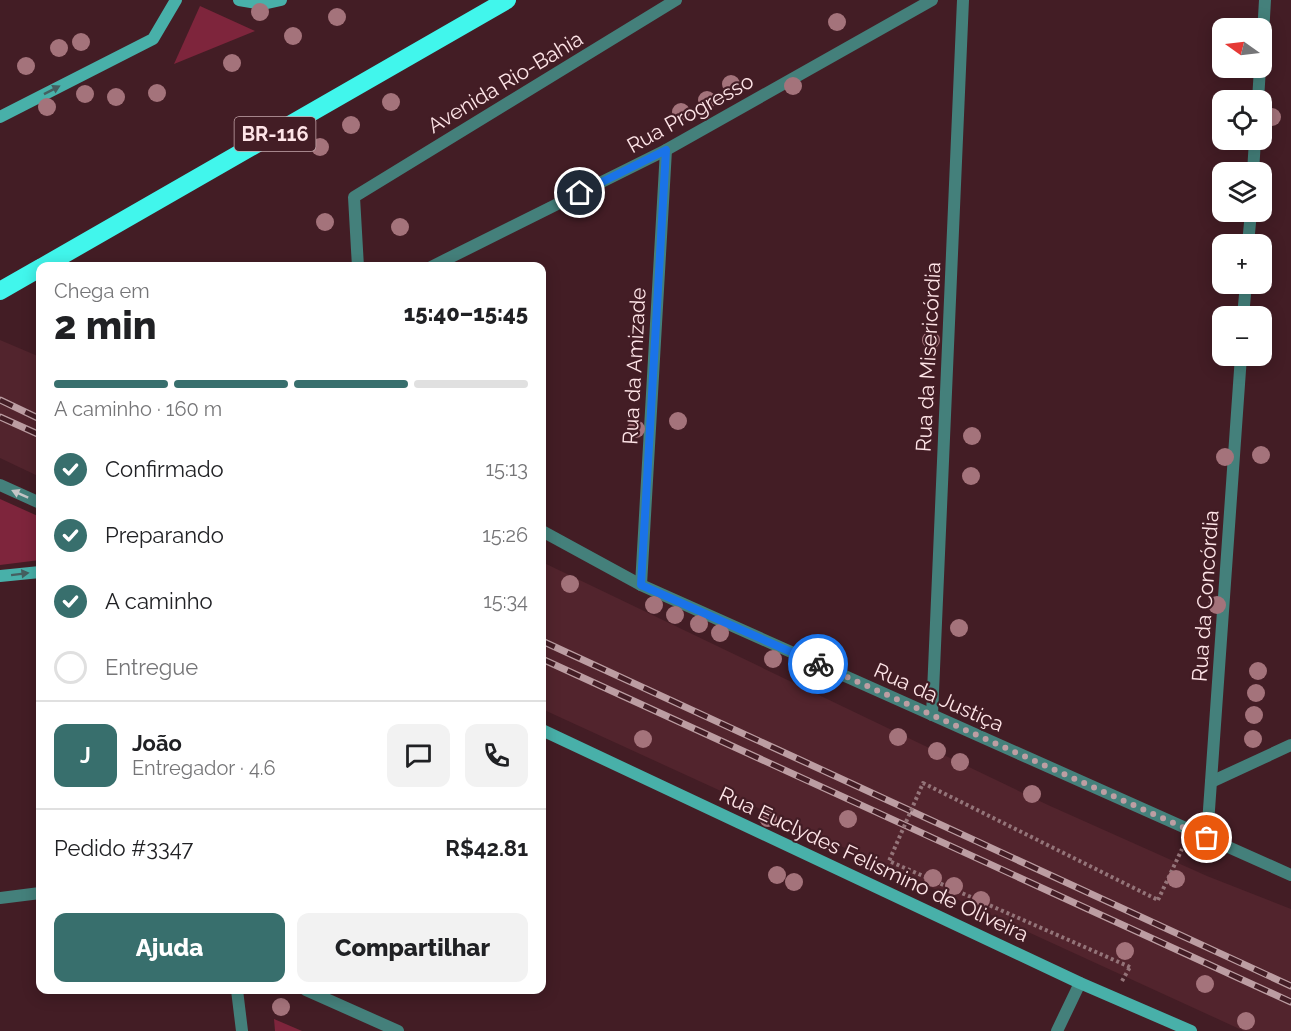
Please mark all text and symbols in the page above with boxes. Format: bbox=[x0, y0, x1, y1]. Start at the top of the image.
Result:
north arrow bbox=[1212, 18, 1272, 78]
map controls bbox=[1212, 18, 1272, 366]
street label: Avenida Rio-Bahia bbox=[423, 26, 587, 138]
street label: Rua Progresso bbox=[622, 68, 758, 158]
one-way arrow bbox=[44, 85, 61, 95]
button: locate bbox=[1212, 90, 1272, 150]
road number: BR-116 bbox=[234, 117, 316, 151]
button: layers bbox=[1212, 162, 1272, 222]
pin bbox=[554, 167, 605, 218]
icon: home bbox=[563, 176, 596, 209]
button: + bbox=[1212, 234, 1272, 294]
street label: Rua da Misericórdia bbox=[911, 261, 945, 453]
text: Chega em bbox=[54, 279, 150, 303]
street label: Rua da Amizade bbox=[617, 287, 651, 445]
text: 15:40–15:45 bbox=[404, 300, 528, 326]
text: 2 min bbox=[54, 302, 157, 348]
button: − bbox=[1212, 306, 1272, 366]
text: A caminho · 160 m bbox=[54, 397, 222, 421]
icon: check bbox=[54, 453, 87, 486]
text: Confirmado bbox=[105, 456, 224, 482]
text: 15:13 bbox=[486, 457, 528, 481]
one-way arrow bbox=[11, 489, 29, 499]
street label: Rua da Concórdia bbox=[1187, 509, 1223, 683]
icon: check bbox=[54, 519, 87, 552]
text: Preparando bbox=[105, 522, 224, 548]
text: 15:26 bbox=[482, 523, 528, 547]
one-way arrow bbox=[11, 569, 30, 579]
icon: check bbox=[54, 585, 87, 618]
text: A caminho bbox=[105, 588, 213, 614]
text: 15:34 bbox=[483, 589, 528, 613]
courier bbox=[788, 634, 848, 694]
icon: bike bbox=[802, 648, 835, 681]
text: Entregue bbox=[105, 654, 198, 680]
street label: Rua da Justiça bbox=[870, 657, 1008, 737]
button: chat bbox=[387, 724, 450, 787]
button: phone bbox=[465, 724, 528, 787]
text: João bbox=[132, 730, 182, 756]
text: J bbox=[80, 742, 91, 768]
text: Entregador · 4.6 bbox=[132, 756, 276, 780]
street label: Rua Euclydes Felismino de Oliveira bbox=[715, 781, 1033, 947]
pin bbox=[1181, 812, 1232, 863]
icon: bag bbox=[1190, 821, 1223, 854]
text: Pedido #3347 bbox=[54, 835, 193, 861]
text: R$42.81 bbox=[445, 835, 528, 861]
button: Ajuda bbox=[54, 913, 285, 982]
button: Compartilhar bbox=[297, 913, 528, 982]

